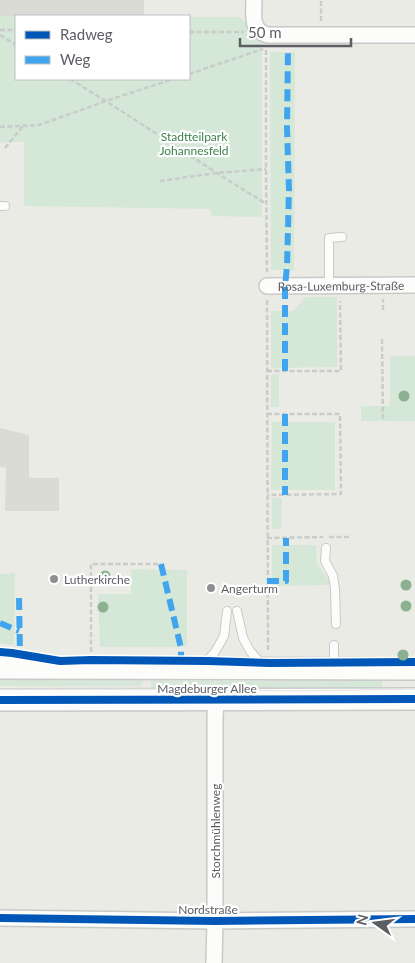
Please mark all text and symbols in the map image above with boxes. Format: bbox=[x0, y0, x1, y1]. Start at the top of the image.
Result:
legend bbox=[15, 15, 190, 80]
scale bar bbox=[240, 15, 351, 47]
text: 50 m bbox=[248, 23, 282, 41]
text: Radweg bbox=[60, 25, 113, 43]
text: Weg bbox=[60, 50, 91, 68]
park label: Stadtteilpark Johannesfeld bbox=[159, 129, 229, 158]
street label: Rosa-Luxemburg-Straße bbox=[278, 278, 404, 293]
place label: Lutherkirche bbox=[64, 572, 130, 587]
marker: Lutherkirche bbox=[48, 573, 60, 585]
place label: Angerturm bbox=[221, 581, 278, 596]
marker: Angerturm bbox=[205, 582, 217, 594]
street label: Magdeburger Allee bbox=[157, 681, 257, 696]
street label: Storchmühlenweg bbox=[208, 784, 223, 878]
north arrow bbox=[350, 898, 400, 948]
street label: Nordstraße bbox=[178, 902, 238, 917]
text: N bbox=[352, 912, 371, 927]

